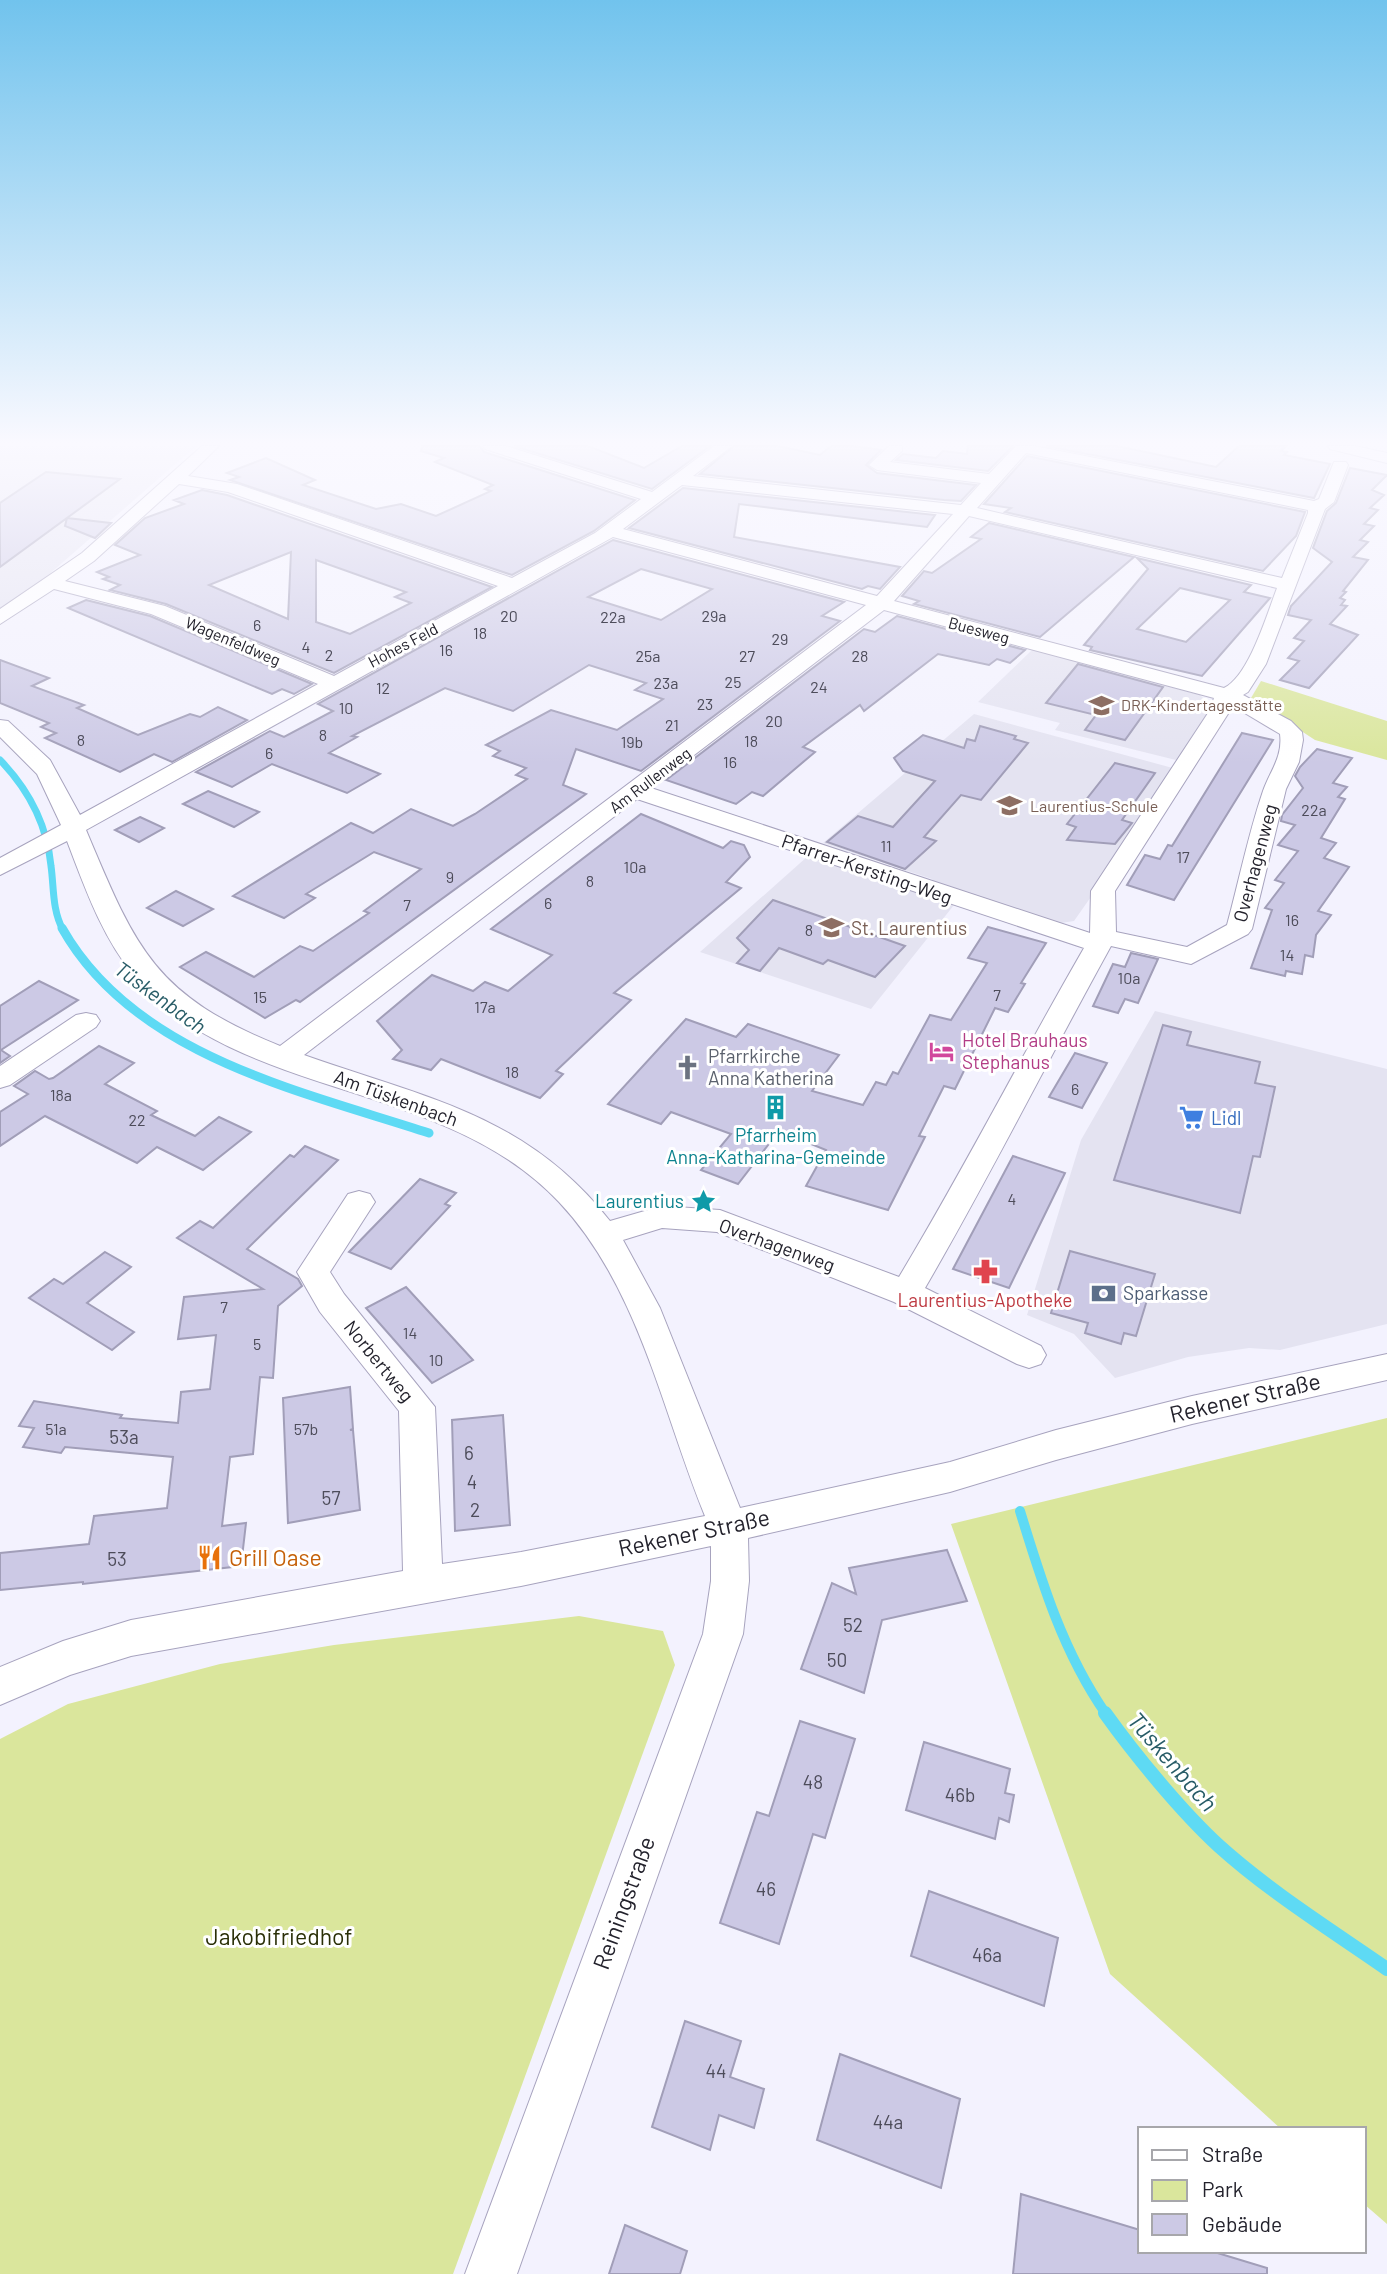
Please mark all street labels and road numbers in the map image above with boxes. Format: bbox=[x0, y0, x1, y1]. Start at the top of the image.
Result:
street label: Wagenfeldweg bbox=[183, 612, 284, 669]
street label: Buesweg bbox=[947, 612, 1012, 647]
street label: Hohes Feld bbox=[365, 618, 441, 671]
street label: Am Rullenweg bbox=[605, 743, 694, 816]
street label: Overhagenweg bbox=[1228, 801, 1281, 925]
street label: Pfarrer-Kersting-Weg bbox=[779, 829, 955, 908]
street label: Am Tüskenbach bbox=[331, 1064, 461, 1131]
street label: Overhagenweg bbox=[716, 1213, 838, 1276]
street label: Norbertweg bbox=[340, 1315, 419, 1406]
street label: Rekener Straße bbox=[1167, 1366, 1323, 1428]
street label: Rekener Straße bbox=[616, 1502, 772, 1562]
street label: Reiningstraße bbox=[586, 1832, 660, 1973]

